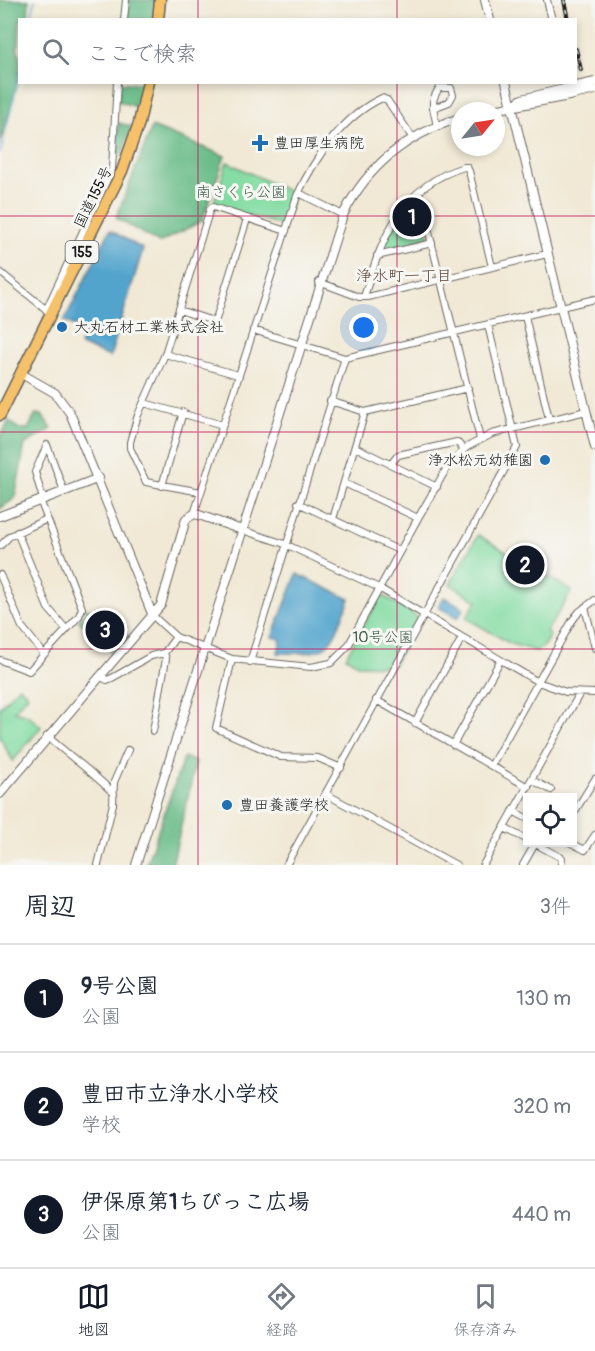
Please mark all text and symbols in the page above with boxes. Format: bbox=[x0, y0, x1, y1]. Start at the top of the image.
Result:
search box bbox=[18, 18, 577, 84]
icon: search bbox=[39, 35, 72, 68]
text: ここで検索 bbox=[87, 40, 197, 68]
north arrow bbox=[451, 102, 505, 156]
marker: 豊田厚生病院 bbox=[251, 134, 269, 152]
place label: 豊田厚生病院 bbox=[274, 134, 364, 153]
street label: 国道155号 bbox=[70, 163, 117, 232]
park label: 南さくら公園 bbox=[196, 183, 286, 202]
pin: 1 bbox=[392, 194, 432, 240]
road number: 155 bbox=[66, 241, 98, 263]
district label: 浄水町一丁目 bbox=[356, 266, 452, 286]
your location bbox=[349, 313, 378, 342]
place label: 大丸石材工業株式会社 bbox=[74, 318, 224, 337]
marker: 大丸石材工業株式会社 bbox=[55, 320, 69, 334]
place label: 浄水松元幼稚園 bbox=[428, 451, 533, 470]
marker: 浄水松元幼稚園 bbox=[538, 453, 552, 467]
pin: 2 bbox=[506, 542, 544, 588]
pin: 3 bbox=[86, 608, 124, 652]
park label: 10号公園 bbox=[352, 628, 414, 647]
map controls bbox=[523, 793, 577, 847]
button: locate bbox=[523, 793, 577, 847]
place label: 豊田養護学校 bbox=[239, 796, 329, 815]
marker: 豊田養護学校 bbox=[220, 798, 234, 812]
text: 周辺 bbox=[24, 891, 76, 923]
text: 3件 bbox=[540, 894, 571, 919]
text: 9号公園 bbox=[81, 972, 158, 1000]
text: 1 bbox=[40, 986, 47, 1011]
text: 130 m bbox=[516, 986, 571, 1011]
text: 公園 bbox=[81, 1004, 121, 1029]
text: 豊田市立浄水小学校 bbox=[81, 1080, 279, 1108]
text: 2 bbox=[38, 1094, 49, 1119]
text: 320 m bbox=[513, 1094, 571, 1119]
text: 学校 bbox=[81, 1112, 121, 1137]
text: 伊保原第1ちびっこ広場 bbox=[81, 1188, 310, 1216]
text: 3 bbox=[38, 1202, 49, 1227]
text: 440 m bbox=[512, 1202, 571, 1227]
text: 公園 bbox=[81, 1220, 121, 1245]
tab: 地図 bbox=[77, 1280, 110, 1340]
tab: 経路 bbox=[265, 1280, 298, 1340]
tab: 保存済み bbox=[453, 1280, 517, 1340]

